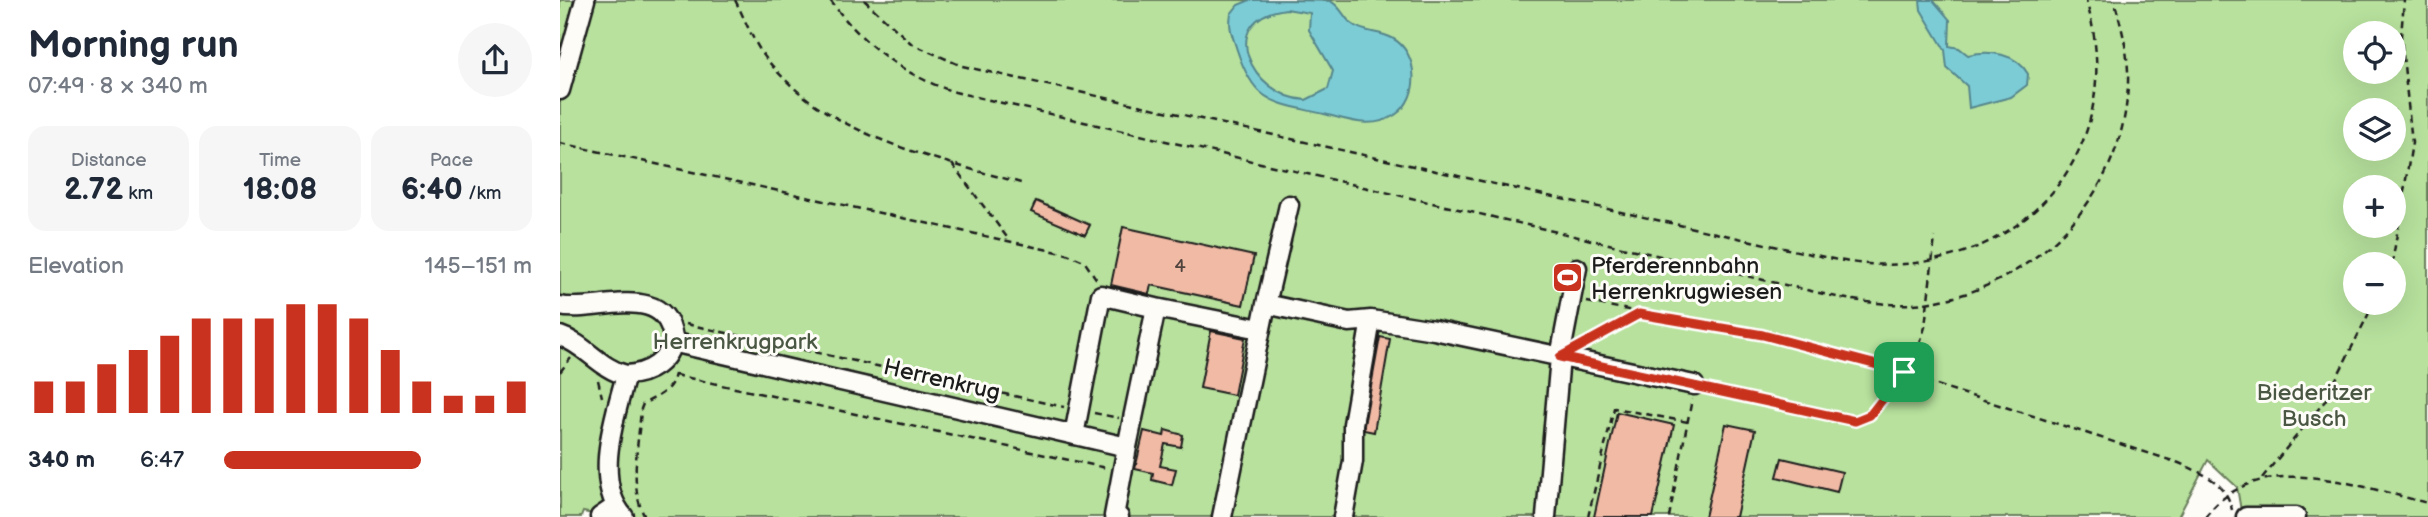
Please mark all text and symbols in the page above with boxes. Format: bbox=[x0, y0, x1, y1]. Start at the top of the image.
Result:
map controls bbox=[2343, 21, 2406, 315]
button: locate bbox=[2343, 21, 2406, 84]
text: Morning run bbox=[28, 23, 239, 68]
button: share bbox=[458, 23, 532, 97]
text: 07:49 · 8 × 340 m bbox=[28, 72, 208, 100]
button: layers bbox=[2343, 98, 2406, 161]
text: Distance bbox=[71, 149, 147, 172]
text: Time bbox=[259, 149, 301, 172]
text: Pace bbox=[430, 149, 473, 172]
text: 2.72 bbox=[64, 172, 123, 208]
text: 18:08 bbox=[243, 172, 317, 208]
text: 6:40 bbox=[401, 172, 463, 208]
button: + bbox=[2343, 175, 2406, 238]
text: km bbox=[123, 182, 153, 205]
text: /km bbox=[463, 182, 502, 205]
text: Elevation bbox=[28, 252, 124, 280]
text: 145–151 m bbox=[425, 252, 532, 280]
place label: Pferderennbahn Herrenkrugwiesen bbox=[1591, 252, 1782, 306]
button: − bbox=[2343, 252, 2406, 315]
house number: 4 bbox=[1174, 255, 1186, 278]
sports icon: Pferderennbahn Herrenkrugwiesen bbox=[1551, 261, 1585, 295]
park label: Herrenkrugpark bbox=[653, 328, 818, 356]
pin bbox=[1874, 342, 1934, 402]
street label: Herrenkrug bbox=[881, 353, 1003, 407]
icon: arrive bbox=[1885, 353, 1923, 391]
park label: Biederitzer Busch bbox=[2257, 379, 2372, 433]
text: 340 m bbox=[28, 446, 95, 474]
text: 6:47 bbox=[140, 446, 184, 474]

